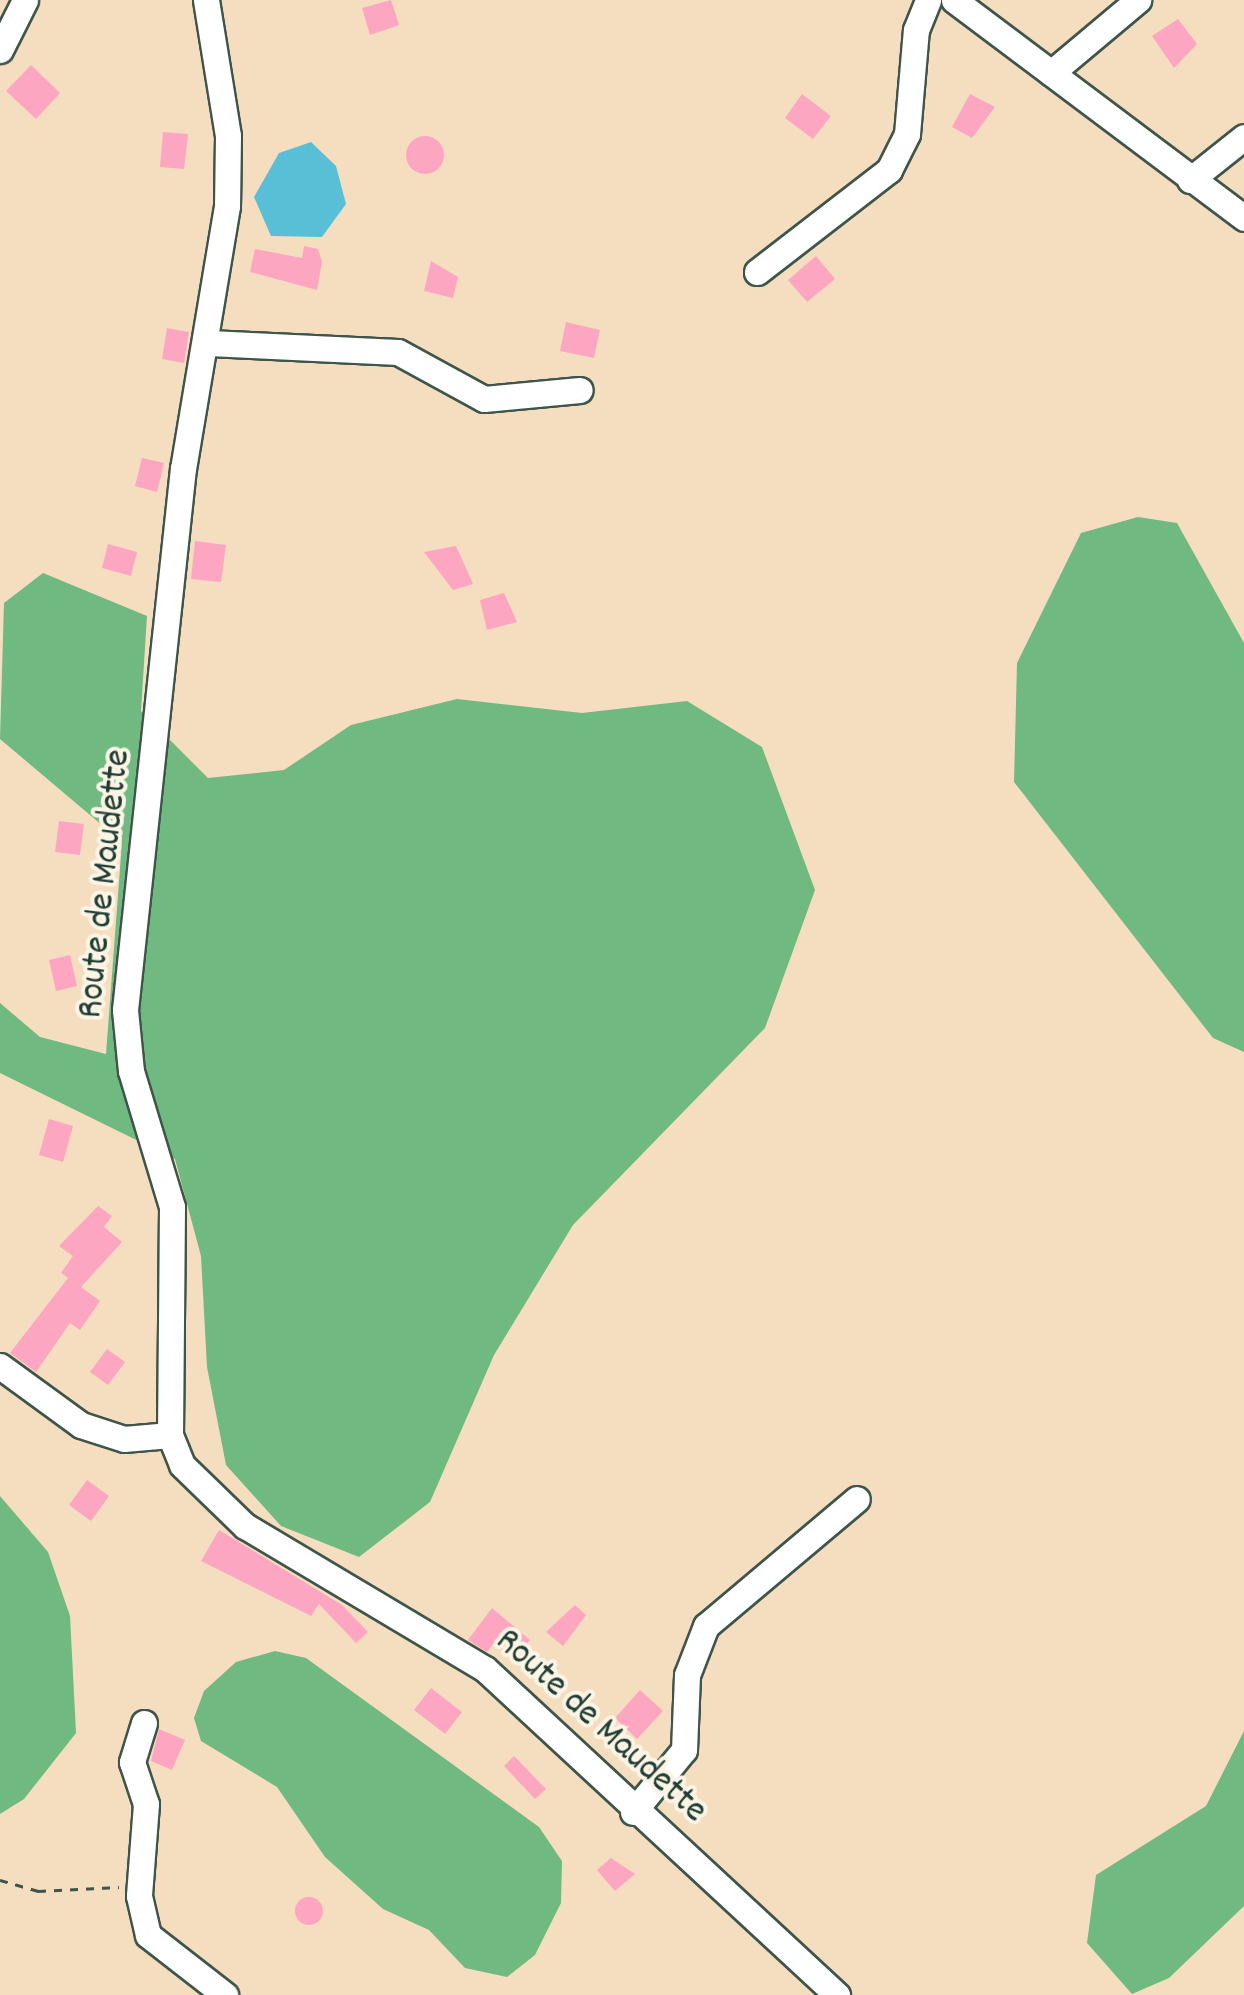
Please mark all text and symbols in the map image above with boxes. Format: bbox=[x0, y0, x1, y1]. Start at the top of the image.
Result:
street label: Route de Maudette bbox=[69, 747, 143, 1021]
street label: Route de Maudette bbox=[484, 1620, 716, 1834]

